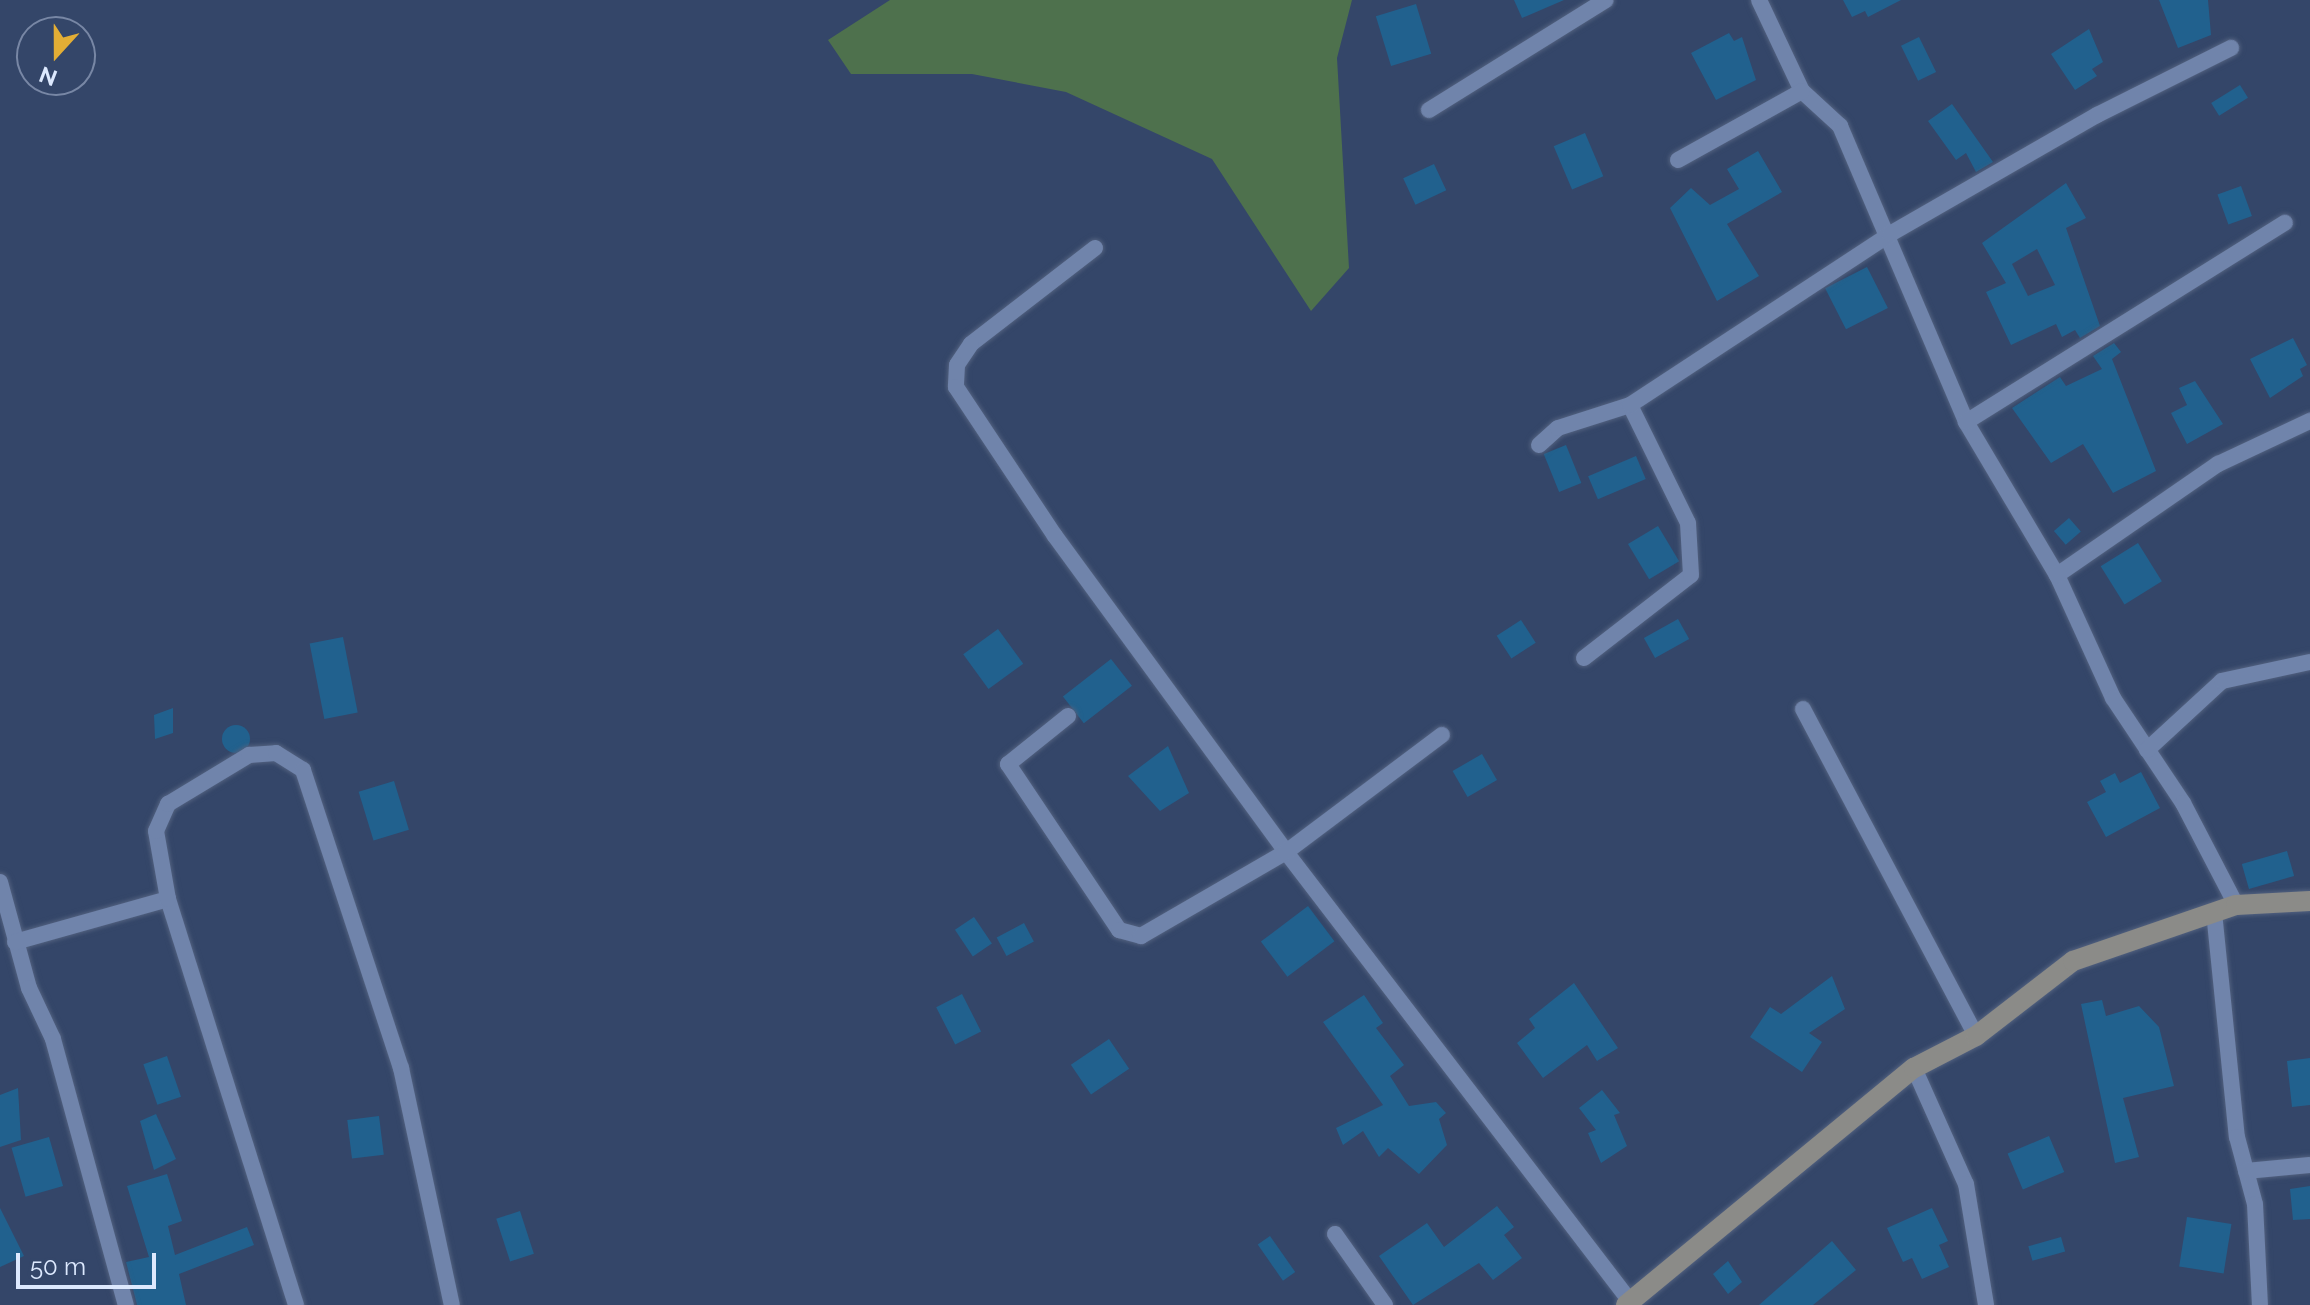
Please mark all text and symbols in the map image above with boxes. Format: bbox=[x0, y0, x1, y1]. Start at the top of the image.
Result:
north arrow bbox=[16, 16, 96, 96]
text: N bbox=[36, 61, 61, 92]
scale bar bbox=[20, 1237, 160, 1287]
text: 50 m bbox=[30, 1252, 86, 1281]

